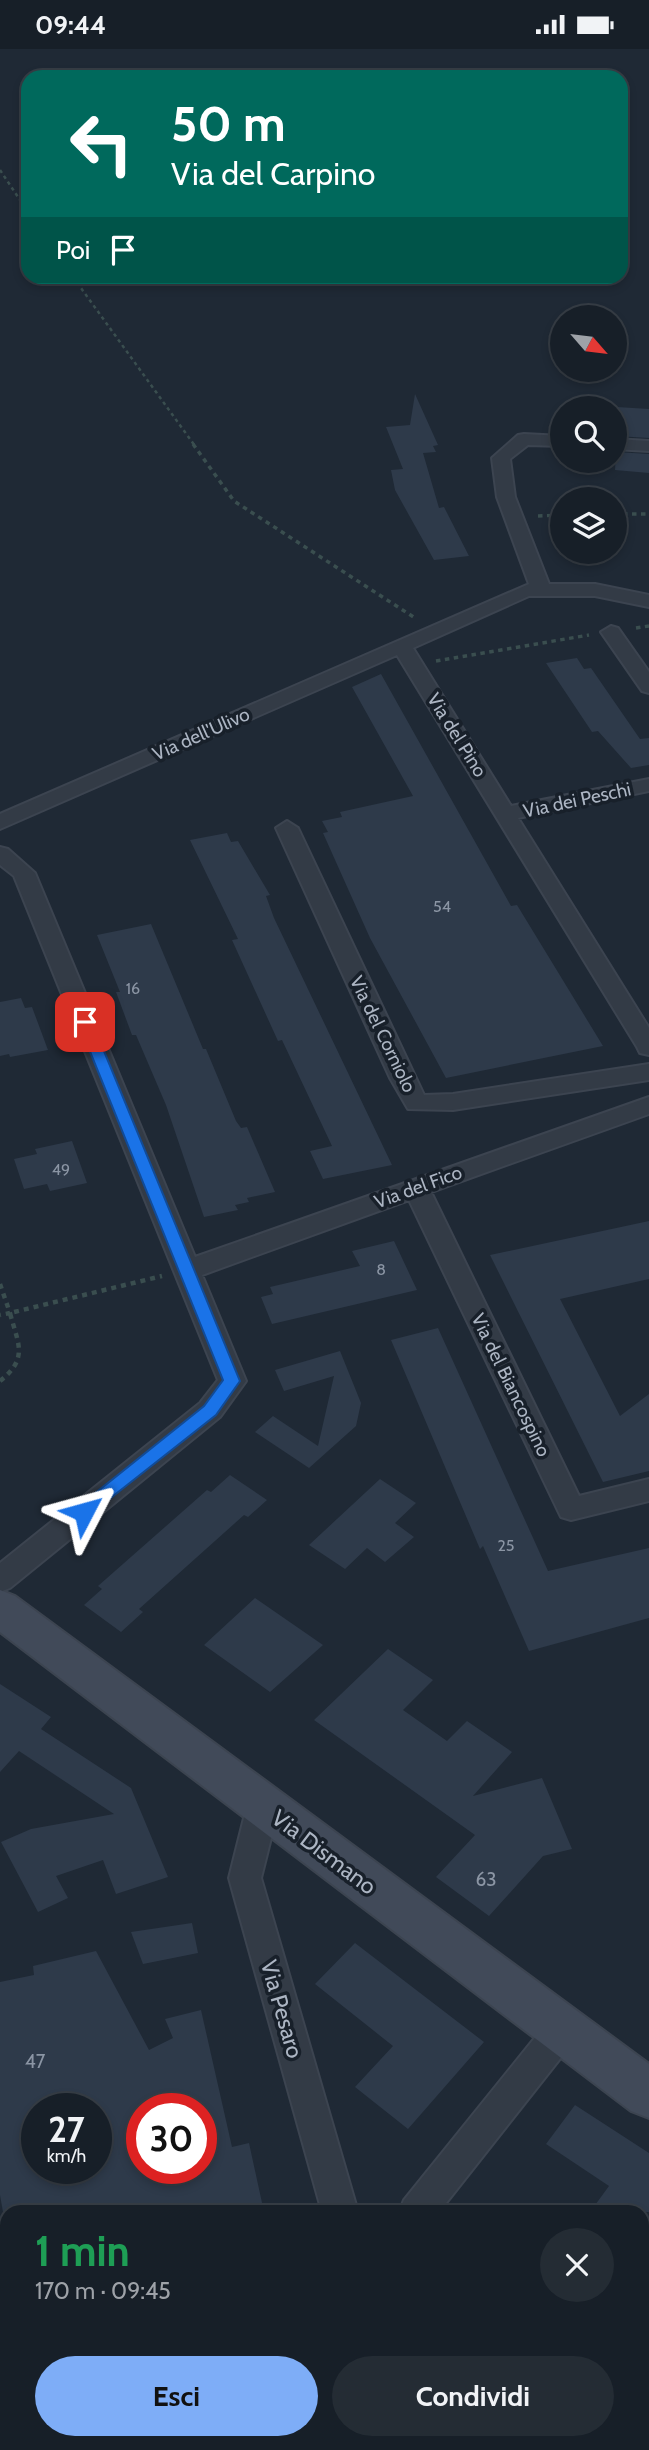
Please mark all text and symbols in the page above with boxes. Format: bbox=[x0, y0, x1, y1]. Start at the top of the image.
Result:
text: 09:44 bbox=[35, 9, 106, 41]
text: 50 m bbox=[171, 94, 286, 153]
icon: left bbox=[56, 98, 147, 189]
text: Via del Carpino bbox=[171, 154, 375, 193]
icon: arrive bbox=[104, 231, 142, 269]
text: Poi bbox=[56, 234, 90, 266]
north arrow bbox=[550, 305, 626, 381]
map controls bbox=[550, 305, 627, 564]
button: search bbox=[550, 396, 627, 473]
button: layers bbox=[550, 487, 627, 564]
street label: Via del Pino bbox=[422, 689, 492, 781]
street label: Via dell'Ulivo bbox=[149, 702, 253, 766]
street label: Via dei Peschi bbox=[521, 777, 633, 823]
house number: 54 bbox=[433, 897, 451, 916]
street label: Via del Corniolo bbox=[345, 972, 421, 1096]
house number: 16 bbox=[126, 979, 140, 998]
pin bbox=[55, 992, 115, 1052]
icon: arrive bbox=[66, 1003, 104, 1041]
house number: 49 bbox=[52, 1160, 70, 1179]
street label: Via del Fico bbox=[371, 1161, 465, 1213]
house number: 8 bbox=[376, 1260, 386, 1279]
street label: Via del Biancospino bbox=[466, 1310, 556, 1460]
position arrow bbox=[47, 1475, 121, 1549]
house number: 25 bbox=[497, 1536, 515, 1555]
street label: Via Dismano bbox=[266, 1804, 382, 1900]
house number: 63 bbox=[475, 1868, 497, 1891]
street label: Via Pesaro bbox=[255, 1957, 309, 2061]
house number: 47 bbox=[25, 2050, 46, 2073]
speed limit sign: 30 bbox=[126, 2093, 217, 2184]
text: 27 bbox=[48, 2108, 85, 2151]
text: km/h bbox=[47, 2145, 86, 2167]
text: 1 min bbox=[35, 2225, 130, 2277]
button: close bbox=[540, 2228, 614, 2302]
text: 170 m · 09:45 bbox=[35, 2277, 171, 2305]
button: Esci bbox=[35, 2356, 318, 2436]
button: Condividi bbox=[332, 2356, 614, 2436]

